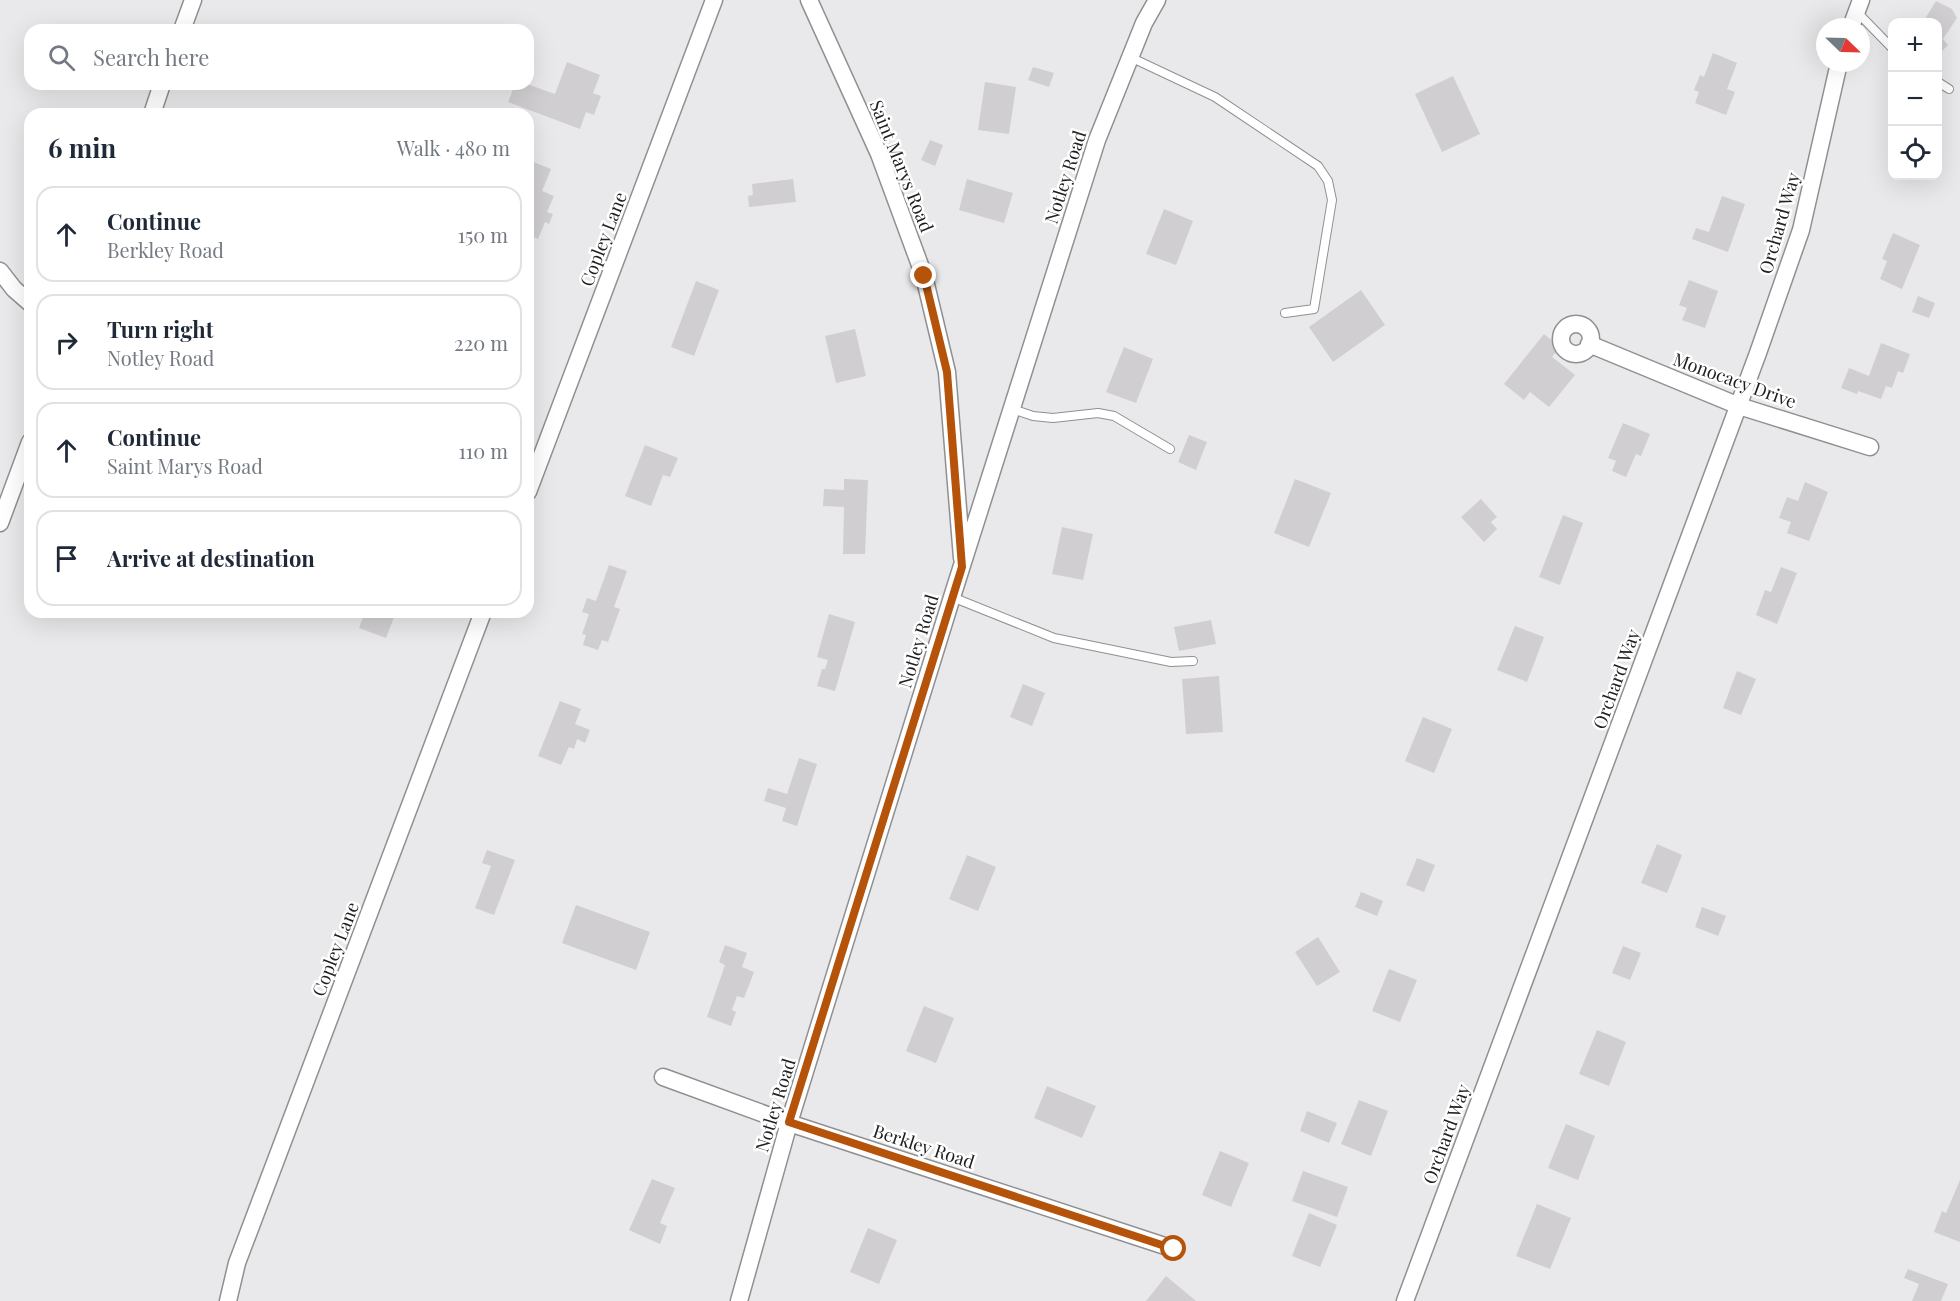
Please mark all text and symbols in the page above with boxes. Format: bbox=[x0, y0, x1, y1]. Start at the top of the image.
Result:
north arrow bbox=[1816, 18, 1870, 72]
map controls bbox=[1888, 18, 1942, 180]
button: + bbox=[1888, 18, 1942, 72]
search box bbox=[24, 24, 534, 90]
icon: search bbox=[45, 41, 78, 74]
text: Search here bbox=[93, 42, 209, 72]
button: − bbox=[1888, 72, 1942, 126]
street label: Saint Marys Road bbox=[865, 96, 940, 236]
button: locate bbox=[1888, 126, 1942, 180]
street label: Notley Road bbox=[1039, 127, 1091, 227]
text: 6 min bbox=[48, 130, 116, 165]
text: Walk · 480 m bbox=[397, 134, 510, 161]
street label: Orchard Way bbox=[1753, 169, 1805, 277]
street label: Copley Lane bbox=[574, 188, 632, 290]
text: Continue bbox=[107, 206, 201, 236]
icon: ahead bbox=[50, 218, 83, 251]
text: 150 m bbox=[458, 221, 508, 248]
text: Berkley Road bbox=[107, 236, 224, 263]
route end bbox=[910, 262, 936, 288]
text: Turn right bbox=[107, 314, 213, 344]
icon: right bbox=[50, 326, 83, 359]
text: 220 m bbox=[454, 329, 508, 356]
text: Notley Road bbox=[107, 344, 214, 371]
street label: Monocacy Drive bbox=[1670, 347, 1800, 413]
text: Continue bbox=[107, 422, 201, 452]
icon: ahead bbox=[50, 434, 83, 467]
text: 110 m bbox=[458, 437, 508, 464]
text: Saint Marys Road bbox=[107, 452, 263, 479]
icon: arrive bbox=[50, 542, 83, 575]
text: Arrive at destination bbox=[107, 543, 315, 573]
street label: Notley Road bbox=[892, 591, 944, 691]
street label: Orchard Way bbox=[1587, 626, 1645, 732]
street label: Copley Lane bbox=[306, 898, 364, 1000]
street label: Notley Road bbox=[749, 1055, 801, 1155]
street label: Orchard Way bbox=[1417, 1081, 1475, 1187]
street label: Berkley Road bbox=[870, 1118, 978, 1174]
route start bbox=[1160, 1235, 1186, 1261]

